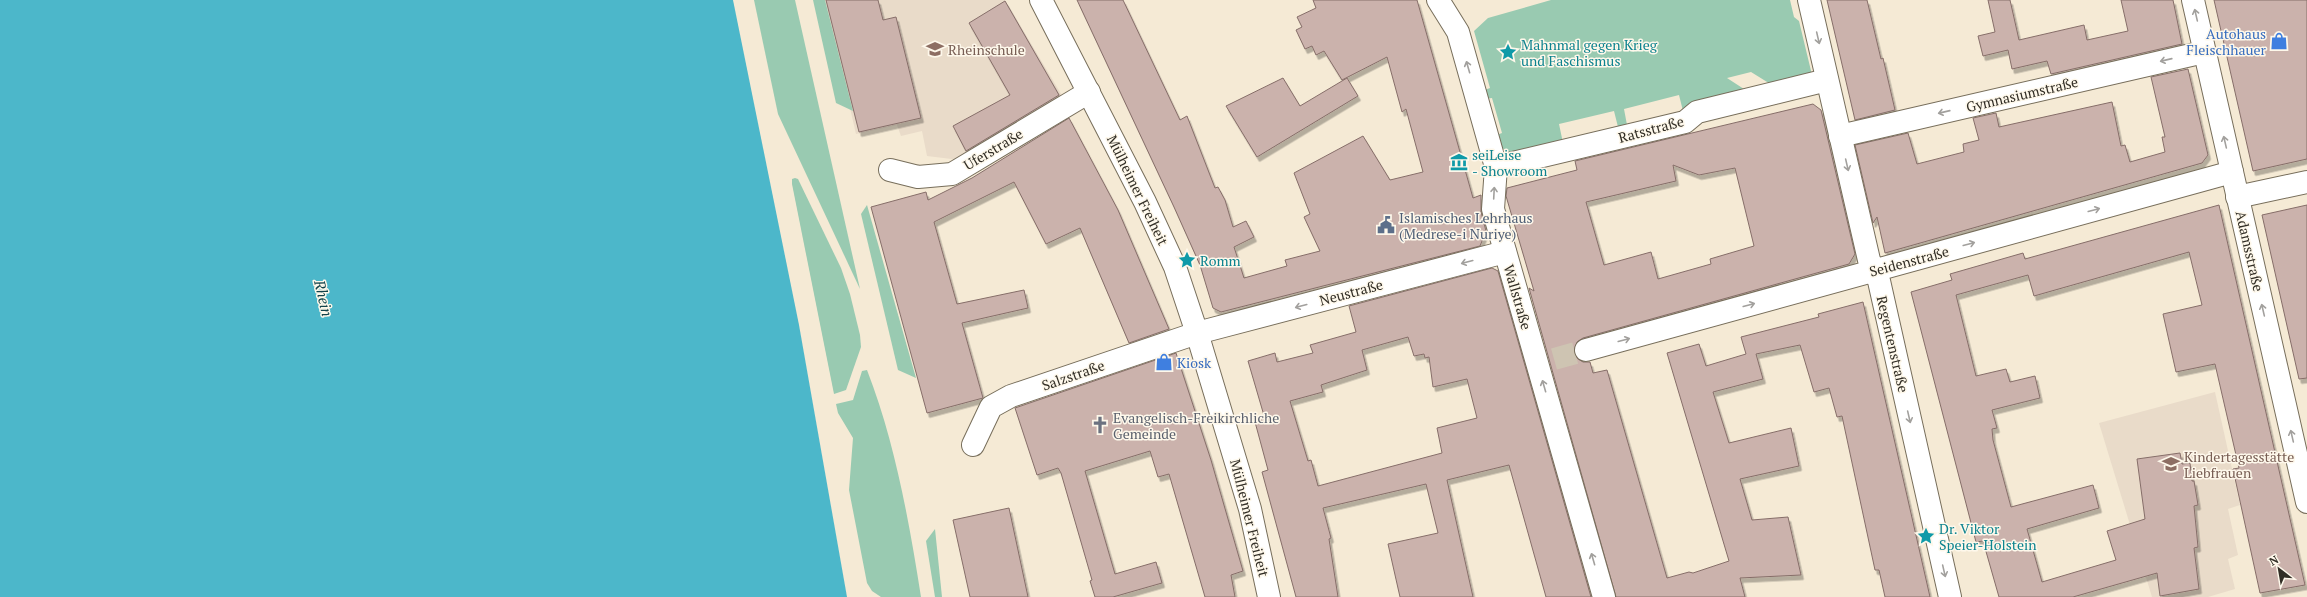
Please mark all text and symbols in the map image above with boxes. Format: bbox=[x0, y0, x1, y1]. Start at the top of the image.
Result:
one-way arrow bbox=[2192, 9, 2199, 22]
place label: Autohaus Fleischhauer bbox=[2186, 24, 2267, 59]
one-way arrow bbox=[1814, 31, 1822, 44]
shop icon: Autohaus Fleischhauer bbox=[2269, 31, 2289, 51]
place label: Mahnmal gegen Krieg und Faschismus bbox=[1521, 35, 1658, 70]
school or university icon: Rheinschule bbox=[925, 39, 945, 59]
place label: Rheinschule bbox=[948, 40, 1025, 59]
place icon: Mahnmal gegen Krieg und Faschismus bbox=[1498, 42, 1518, 62]
one-way arrow bbox=[2160, 57, 2173, 65]
one-way arrow bbox=[1463, 61, 1471, 74]
street label: Gymnasiumstraße bbox=[1964, 72, 2080, 116]
one-way arrow bbox=[1938, 108, 1951, 116]
street label: Ratsstraße bbox=[1616, 111, 1686, 147]
street label: Uferstraße bbox=[960, 124, 1026, 174]
street label: Mülheimer Freiheit bbox=[1103, 132, 1173, 249]
one-way arrow bbox=[2220, 136, 2228, 149]
place label: seiLeise - Showroom bbox=[1472, 145, 1547, 180]
museum icon: seiLeise - Showroom bbox=[1449, 152, 1469, 172]
one-way arrow bbox=[1844, 158, 1852, 171]
one-way arrow bbox=[1491, 187, 1498, 200]
one-way arrow bbox=[2088, 205, 2101, 213]
place label: Islamisches Lehrhaus (Medrese-i Nuriye) bbox=[1399, 208, 1533, 243]
street label: Adamsstraße bbox=[2231, 209, 2269, 293]
public building icon: Islamisches Lehrhaus (Medrese-i Nuriye) bbox=[1376, 215, 1396, 235]
one-way arrow bbox=[1962, 240, 1975, 247]
street label: Seidenstraße bbox=[1867, 241, 1951, 281]
place icon: Romm bbox=[1177, 250, 1197, 270]
place label: Romm bbox=[1200, 251, 1241, 270]
one-way arrow bbox=[1461, 259, 1474, 266]
street label: Wallstraße bbox=[1500, 262, 1536, 332]
street label: Neustraße bbox=[1317, 274, 1385, 310]
water label: Rhein bbox=[310, 277, 338, 318]
street label: Regentenstraße bbox=[1873, 294, 1913, 394]
one-way arrow bbox=[1743, 301, 1756, 308]
one-way arrow bbox=[1295, 302, 1308, 310]
one-way arrow bbox=[2259, 303, 2267, 316]
one-way arrow bbox=[1617, 335, 1630, 343]
shop icon: Kiosk bbox=[1154, 352, 1174, 372]
place label: Kiosk bbox=[1177, 353, 1212, 372]
street label: Salzstraße bbox=[1039, 355, 1107, 395]
one-way arrow bbox=[1540, 380, 1547, 393]
place label: Evangelisch-Freikirchliche Gemeinde bbox=[1113, 408, 1279, 443]
one-way arrow bbox=[1906, 410, 1914, 423]
church icon: Evangelisch-Freikirchliche Gemeinde bbox=[1090, 415, 1110, 435]
one-way arrow bbox=[2288, 430, 2296, 443]
place label: Kindertagesstätte Liebfrauen bbox=[2184, 447, 2294, 482]
school or university icon: Kindertagesstätte Liebfrauen bbox=[2161, 454, 2181, 474]
street label: Mülheimer Freiheit bbox=[1226, 457, 1274, 580]
place label: Dr. Viktor Speier-Holstein bbox=[1939, 519, 2037, 554]
place icon: Dr. Viktor Speier-Holstein bbox=[1916, 526, 1936, 546]
north arrow bbox=[2259, 549, 2299, 589]
text: N bbox=[2267, 552, 2282, 569]
one-way arrow bbox=[1589, 553, 1596, 566]
one-way arrow bbox=[1941, 565, 1949, 578]

